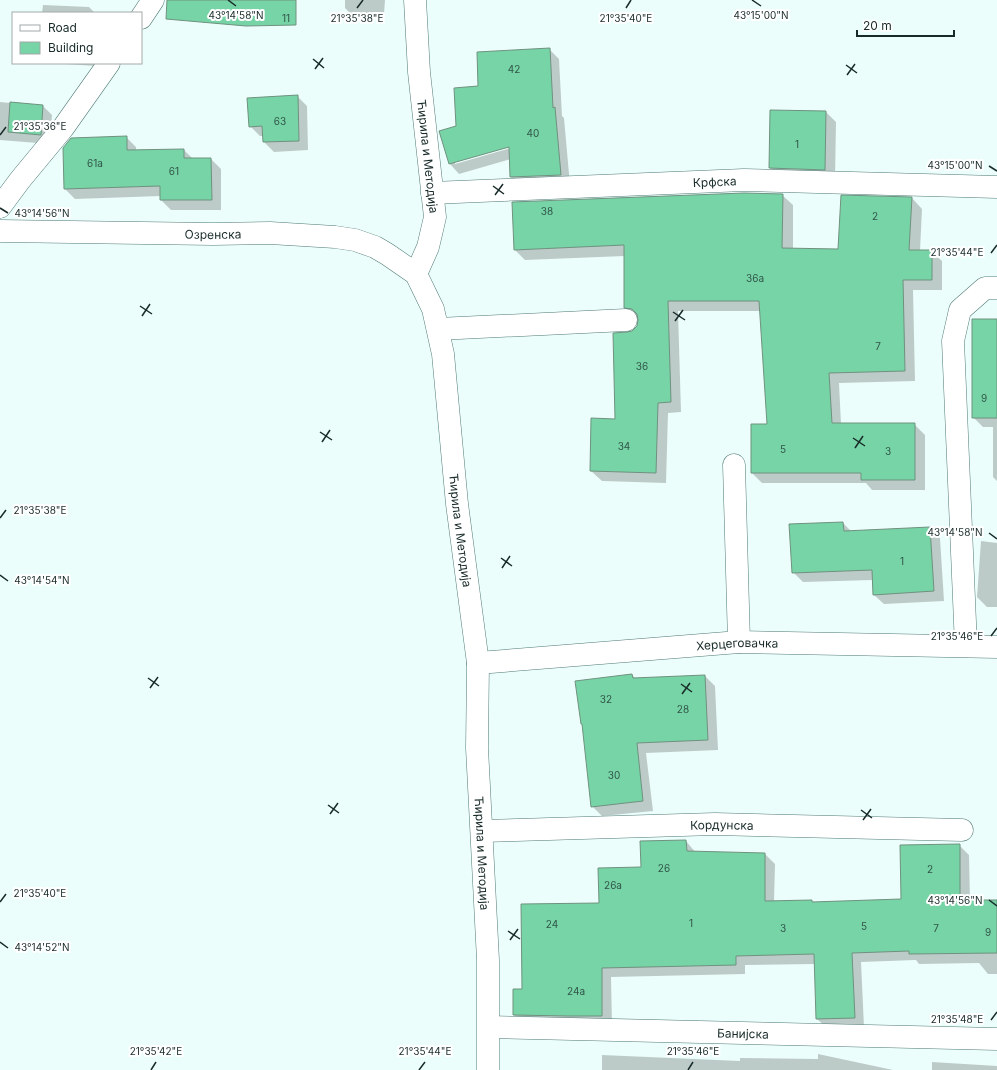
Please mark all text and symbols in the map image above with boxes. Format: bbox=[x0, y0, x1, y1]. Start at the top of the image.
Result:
text: 43°14'58"N bbox=[208, 9, 264, 21]
text: 43°15'00"N bbox=[734, 9, 789, 21]
legend bbox=[12, 12, 142, 64]
house number: 11 bbox=[282, 12, 290, 24]
text: 21°35'38"E bbox=[330, 12, 384, 24]
text: 21°35'40"E bbox=[600, 12, 652, 24]
scale bar bbox=[857, 12, 954, 38]
text: 20 m bbox=[863, 18, 892, 33]
text: Road bbox=[48, 20, 77, 35]
text: Building bbox=[48, 40, 93, 55]
house number: 42 bbox=[508, 63, 520, 75]
street label: Ћирила и Методија bbox=[415, 99, 442, 214]
house number: 63 bbox=[274, 115, 286, 127]
text: 21°35'36"E bbox=[13, 120, 67, 132]
house number: 40 bbox=[527, 127, 539, 139]
house number: 1 bbox=[795, 138, 799, 150]
house number: 61a bbox=[87, 157, 103, 169]
text: 43°15'00"N bbox=[928, 159, 983, 171]
house number: 61 bbox=[169, 165, 179, 177]
street label: Крфска bbox=[693, 173, 737, 190]
house number: 38 bbox=[541, 205, 553, 217]
text: 43°14'56"N bbox=[14, 207, 70, 219]
house number: 2 bbox=[872, 210, 878, 222]
street label: Озренска bbox=[185, 226, 241, 242]
text: 21°35'44"E bbox=[931, 246, 983, 258]
house number: 36a bbox=[746, 272, 764, 284]
house number: 7 bbox=[875, 340, 881, 352]
house number: 36 bbox=[636, 360, 648, 372]
house number: 9 bbox=[981, 392, 987, 404]
house number: 34 bbox=[618, 440, 630, 452]
house number: 5 bbox=[780, 443, 786, 455]
house number: 3 bbox=[885, 445, 891, 457]
street label: Ћирила и Методија bbox=[447, 473, 475, 588]
text: 21°35'38"E bbox=[13, 504, 67, 516]
text: 43°14'58"N bbox=[927, 526, 983, 538]
house number: 1 bbox=[900, 555, 904, 567]
text: 43°14'54"N bbox=[14, 574, 70, 586]
text: 21°35'46"E bbox=[931, 630, 983, 642]
street label: Херцеговачка bbox=[696, 634, 778, 653]
house number: 32 bbox=[600, 693, 612, 705]
house number: 28 bbox=[677, 703, 689, 715]
house number: 30 bbox=[608, 769, 620, 781]
street label: Ћирила и Методија bbox=[472, 796, 493, 911]
street label: Кордунска bbox=[690, 816, 754, 832]
house number: 26 bbox=[658, 862, 670, 874]
house number: 2 bbox=[927, 863, 933, 875]
house number: 26a bbox=[604, 879, 622, 891]
text: 21°35'40"E bbox=[14, 887, 66, 899]
text: 43°14'56"N bbox=[927, 894, 983, 906]
house number: 1 bbox=[689, 917, 693, 929]
house number: 24 bbox=[546, 918, 558, 930]
house number: 5 bbox=[861, 920, 867, 932]
house number: 3 bbox=[780, 922, 786, 934]
house number: 7 bbox=[933, 922, 939, 934]
house number: 9 bbox=[985, 926, 991, 938]
text: 43°14'52"N bbox=[15, 941, 69, 953]
house number: 24a bbox=[567, 985, 585, 997]
text: 21°35'48"E bbox=[931, 1013, 983, 1025]
street label: Банијска bbox=[717, 1025, 769, 1041]
text: 21°35'42"E bbox=[130, 1045, 182, 1057]
text: 21°35'44"E bbox=[399, 1045, 451, 1057]
text: 21°35'46"E bbox=[667, 1045, 719, 1057]

